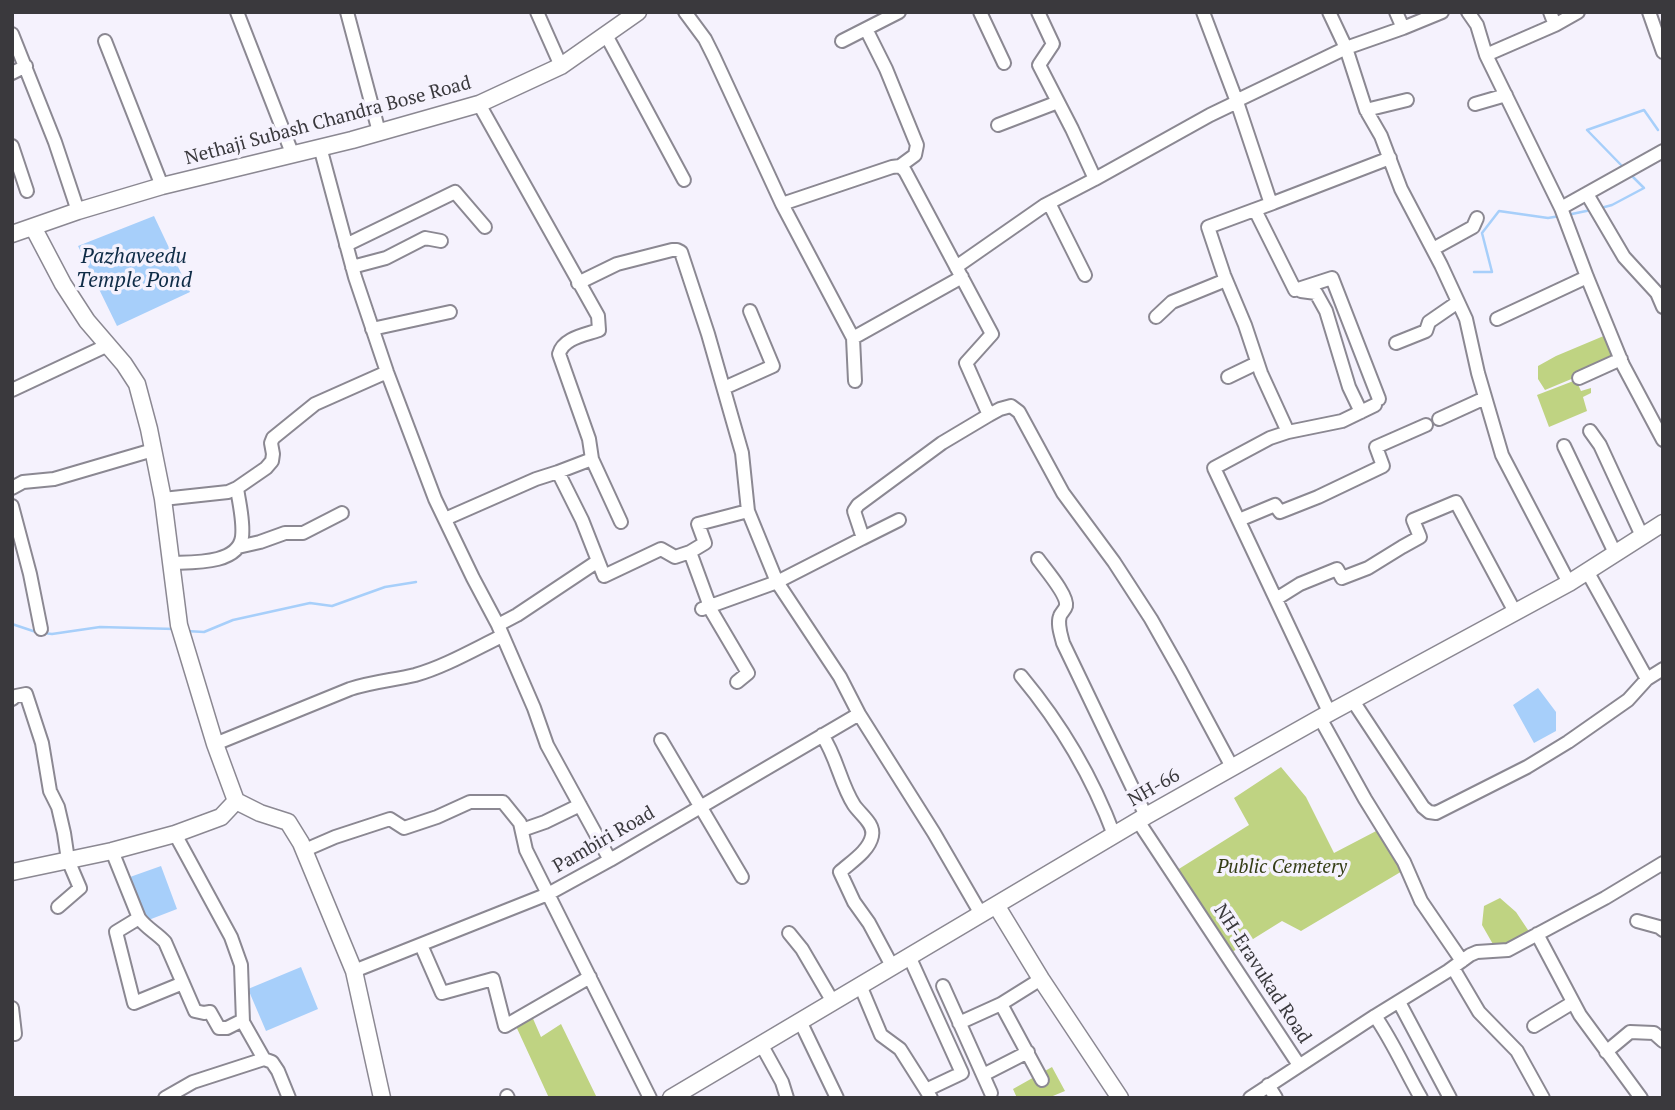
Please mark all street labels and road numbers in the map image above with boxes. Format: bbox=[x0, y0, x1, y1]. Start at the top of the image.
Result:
street label: Nethaji Subash Chandra Bose Road bbox=[182, 72, 474, 170]
street label: NH-66 bbox=[1124, 764, 1184, 812]
street label: Pambiri Road bbox=[549, 802, 659, 878]
street label: NH-Eravukad Road bbox=[1209, 900, 1315, 1048]

